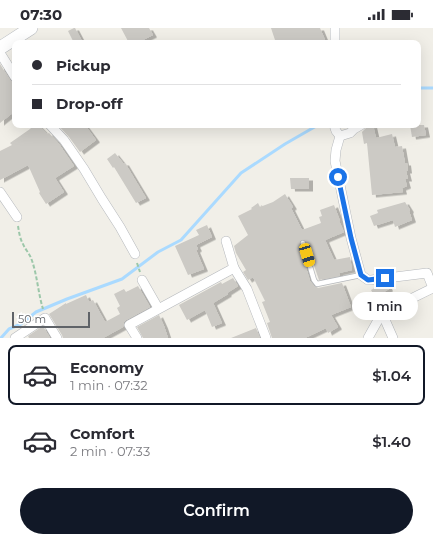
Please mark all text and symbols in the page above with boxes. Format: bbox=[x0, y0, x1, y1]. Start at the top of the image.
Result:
text: 07:30 bbox=[20, 5, 62, 24]
text: Pickup bbox=[56, 56, 111, 75]
text: Drop-off bbox=[56, 94, 123, 113]
route start bbox=[329, 168, 347, 186]
car bbox=[298, 242, 316, 268]
route end bbox=[376, 269, 394, 287]
callout: 1 min bbox=[352, 292, 418, 320]
text: 1 min bbox=[368, 298, 402, 314]
scale bar bbox=[12, 310, 90, 329]
text: 50 m bbox=[18, 312, 46, 326]
icon: car bbox=[22, 357, 58, 393]
text: Economy bbox=[70, 358, 143, 377]
text: $1.04 bbox=[372, 366, 411, 385]
text: 1 min · 07:32 bbox=[70, 377, 148, 393]
icon: car bbox=[22, 423, 58, 459]
text: Comfort bbox=[70, 424, 135, 443]
text: $1.40 bbox=[372, 432, 411, 451]
text: 2 min · 07:33 bbox=[70, 443, 150, 459]
button: Confirm bbox=[20, 488, 413, 534]

